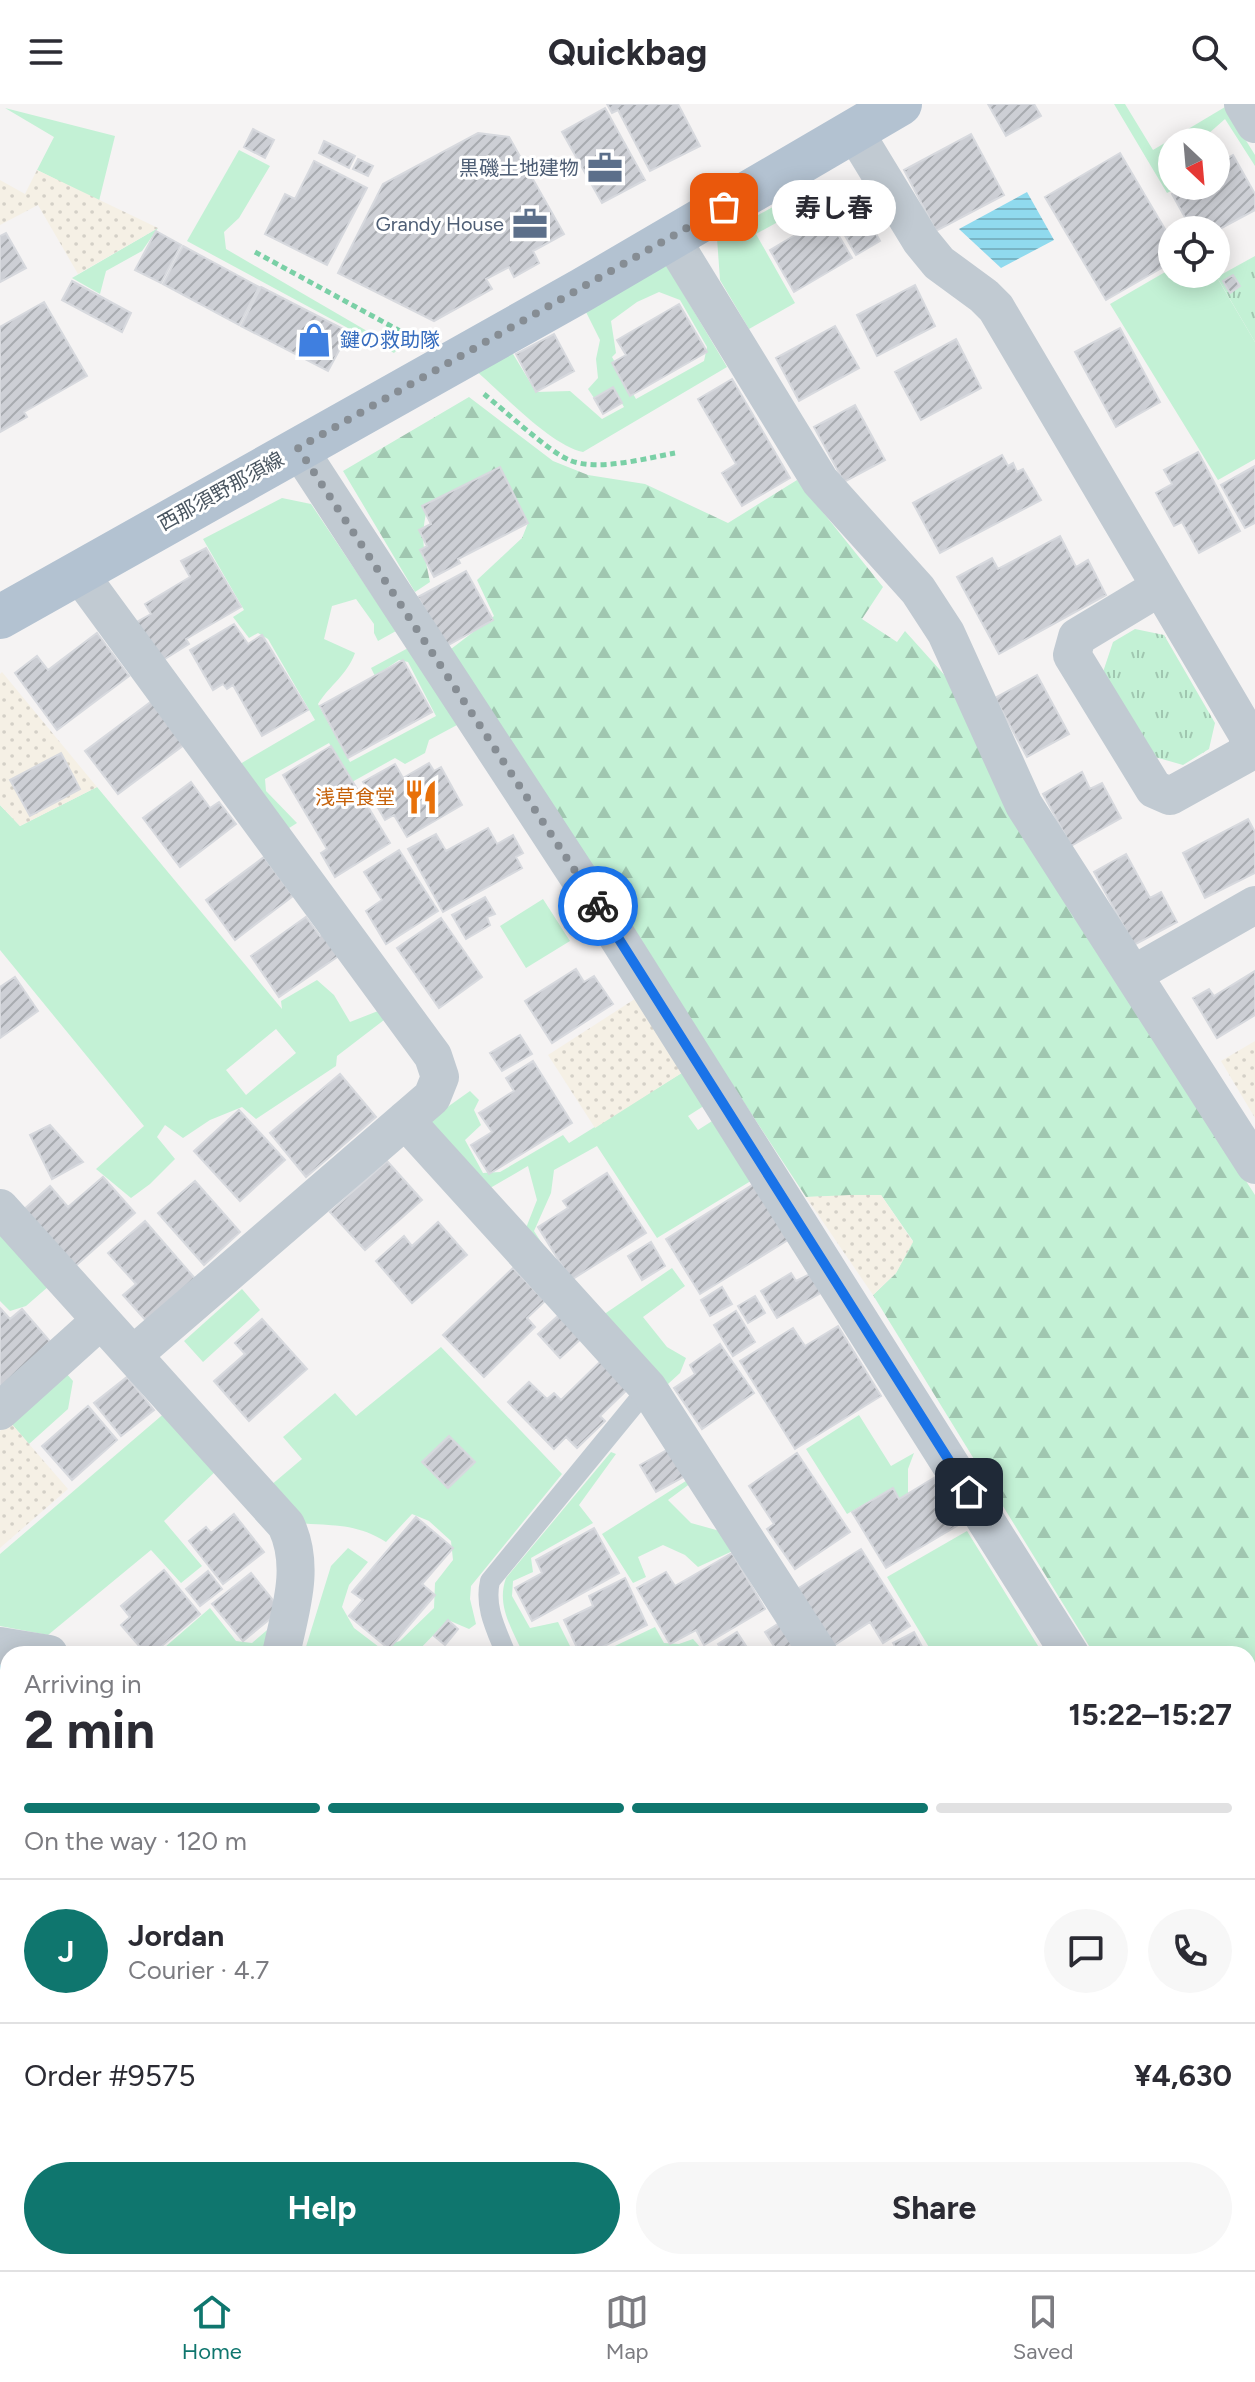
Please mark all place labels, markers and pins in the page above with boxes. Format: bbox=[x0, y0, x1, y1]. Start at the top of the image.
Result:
office icon: 黒磯土地建物 bbox=[586, 149, 624, 187]
place label: 黒磯土地建物 bbox=[459, 156, 579, 180]
pin bbox=[690, 173, 758, 241]
callout: 寿し春 bbox=[772, 179, 896, 235]
office icon: Grandy House bbox=[511, 205, 549, 243]
place label: Grandy House bbox=[375, 212, 504, 236]
shop icon: 鍵の救助隊 bbox=[295, 321, 333, 359]
place label: 鍵の救助隊 bbox=[340, 328, 440, 352]
restaurant icon: 浅草食堂 bbox=[402, 778, 440, 816]
place label: 浅草食堂 bbox=[315, 785, 395, 809]
pin bbox=[935, 1458, 1003, 1526]

